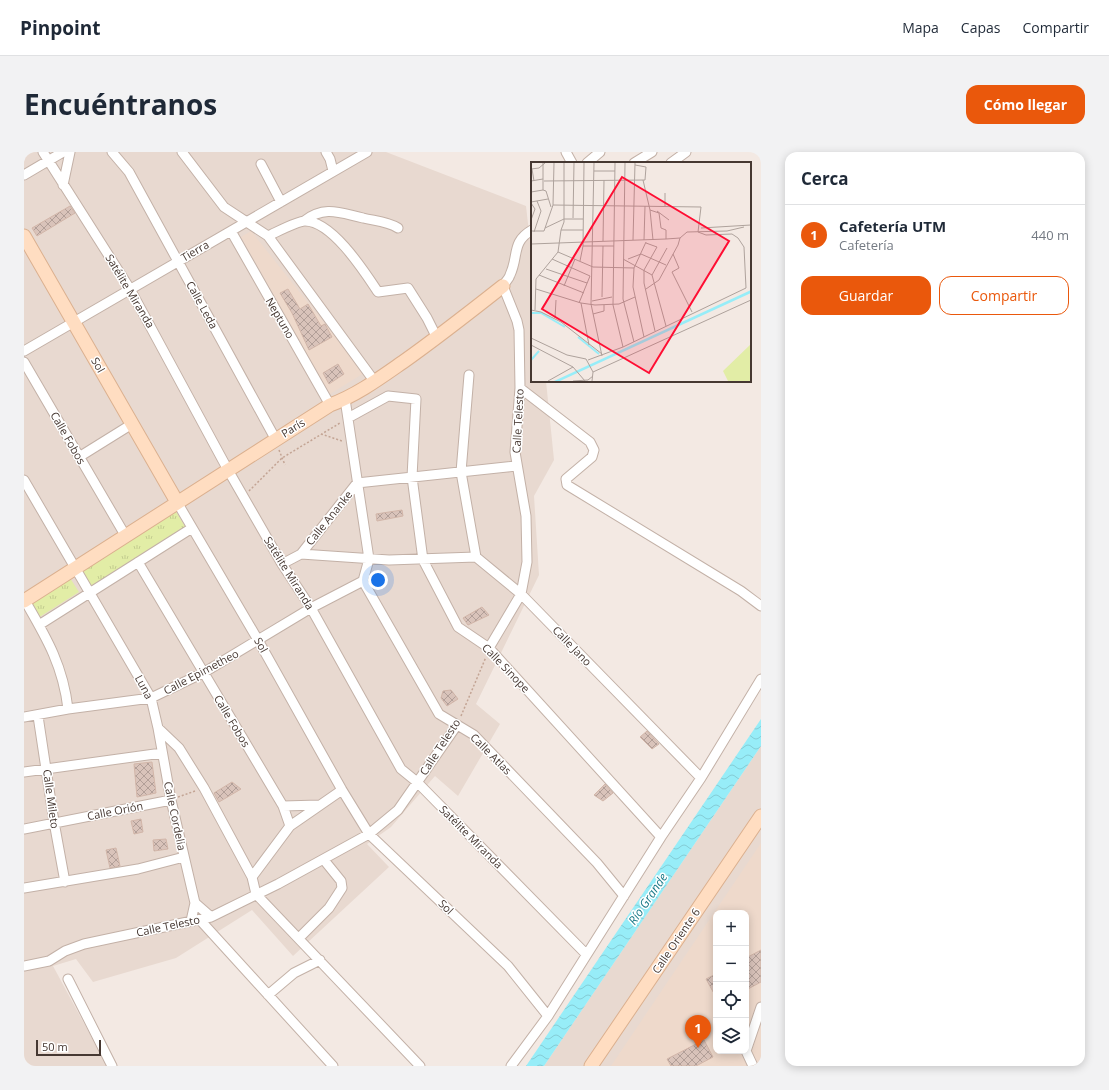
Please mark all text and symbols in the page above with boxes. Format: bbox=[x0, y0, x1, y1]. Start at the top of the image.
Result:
text: Pinpoint bbox=[20, 15, 101, 41]
text: Mapa bbox=[902, 18, 939, 37]
text: Capas bbox=[961, 18, 1000, 37]
text: Compartir bbox=[1022, 18, 1089, 37]
text: Encuéntranos bbox=[24, 85, 217, 123]
button: Cómo llegar bbox=[966, 85, 1085, 124]
inset map bbox=[531, 162, 751, 382]
text: Cerca bbox=[801, 167, 849, 190]
text: Cafetería UTM bbox=[839, 216, 946, 236]
text: 1 bbox=[810, 226, 818, 244]
text: 440 m bbox=[1031, 226, 1069, 244]
text: Cafetería bbox=[839, 236, 894, 254]
street label: Tierra bbox=[178, 237, 212, 265]
street label: Satélite Miranda bbox=[102, 251, 158, 330]
button: Guardar bbox=[801, 276, 931, 315]
button: Compartir bbox=[939, 276, 1069, 315]
street label: Calle Leda bbox=[183, 278, 222, 331]
street label: Neptuno bbox=[263, 294, 298, 341]
street label: Sol bbox=[88, 354, 109, 375]
street label: Calle Telesto bbox=[508, 388, 527, 454]
street label: Calle Fobos bbox=[47, 409, 90, 467]
street label: París bbox=[278, 415, 307, 441]
street label: Calle Ananke bbox=[302, 487, 355, 548]
street label: Satélite Miranda bbox=[261, 533, 318, 612]
your location bbox=[368, 570, 388, 590]
street label: Calle Jano bbox=[550, 622, 595, 669]
street label: Sol bbox=[251, 634, 272, 655]
street label: Calle Sinope bbox=[479, 640, 534, 695]
street label: Calle Epimetheo bbox=[161, 645, 241, 698]
street label: Luna bbox=[132, 672, 157, 701]
street label: Calle Fobos bbox=[211, 692, 254, 750]
street label: Calle Telesto bbox=[416, 715, 464, 778]
street label: Calle Atlas bbox=[467, 730, 515, 778]
street label: Calle Mileto bbox=[40, 768, 63, 830]
street label: Calle Cordelia bbox=[161, 780, 190, 852]
street label: Calle Orión bbox=[86, 798, 144, 823]
street label: Satélite Miranda bbox=[436, 802, 506, 872]
water label: Río Grande bbox=[624, 869, 671, 928]
street label: Sol bbox=[436, 896, 457, 917]
street label: Calle Oriente 6 bbox=[648, 905, 703, 976]
map controls bbox=[713, 910, 749, 1054]
button: + bbox=[713, 910, 749, 946]
street label: Calle Telesto bbox=[135, 911, 201, 940]
button: − bbox=[713, 946, 749, 982]
button: locate bbox=[713, 982, 749, 1018]
pin: 1 bbox=[685, 1015, 711, 1048]
button: layers bbox=[713, 1018, 749, 1054]
scale bar bbox=[36, 1038, 101, 1057]
text: 50 m bbox=[42, 1039, 68, 1054]

